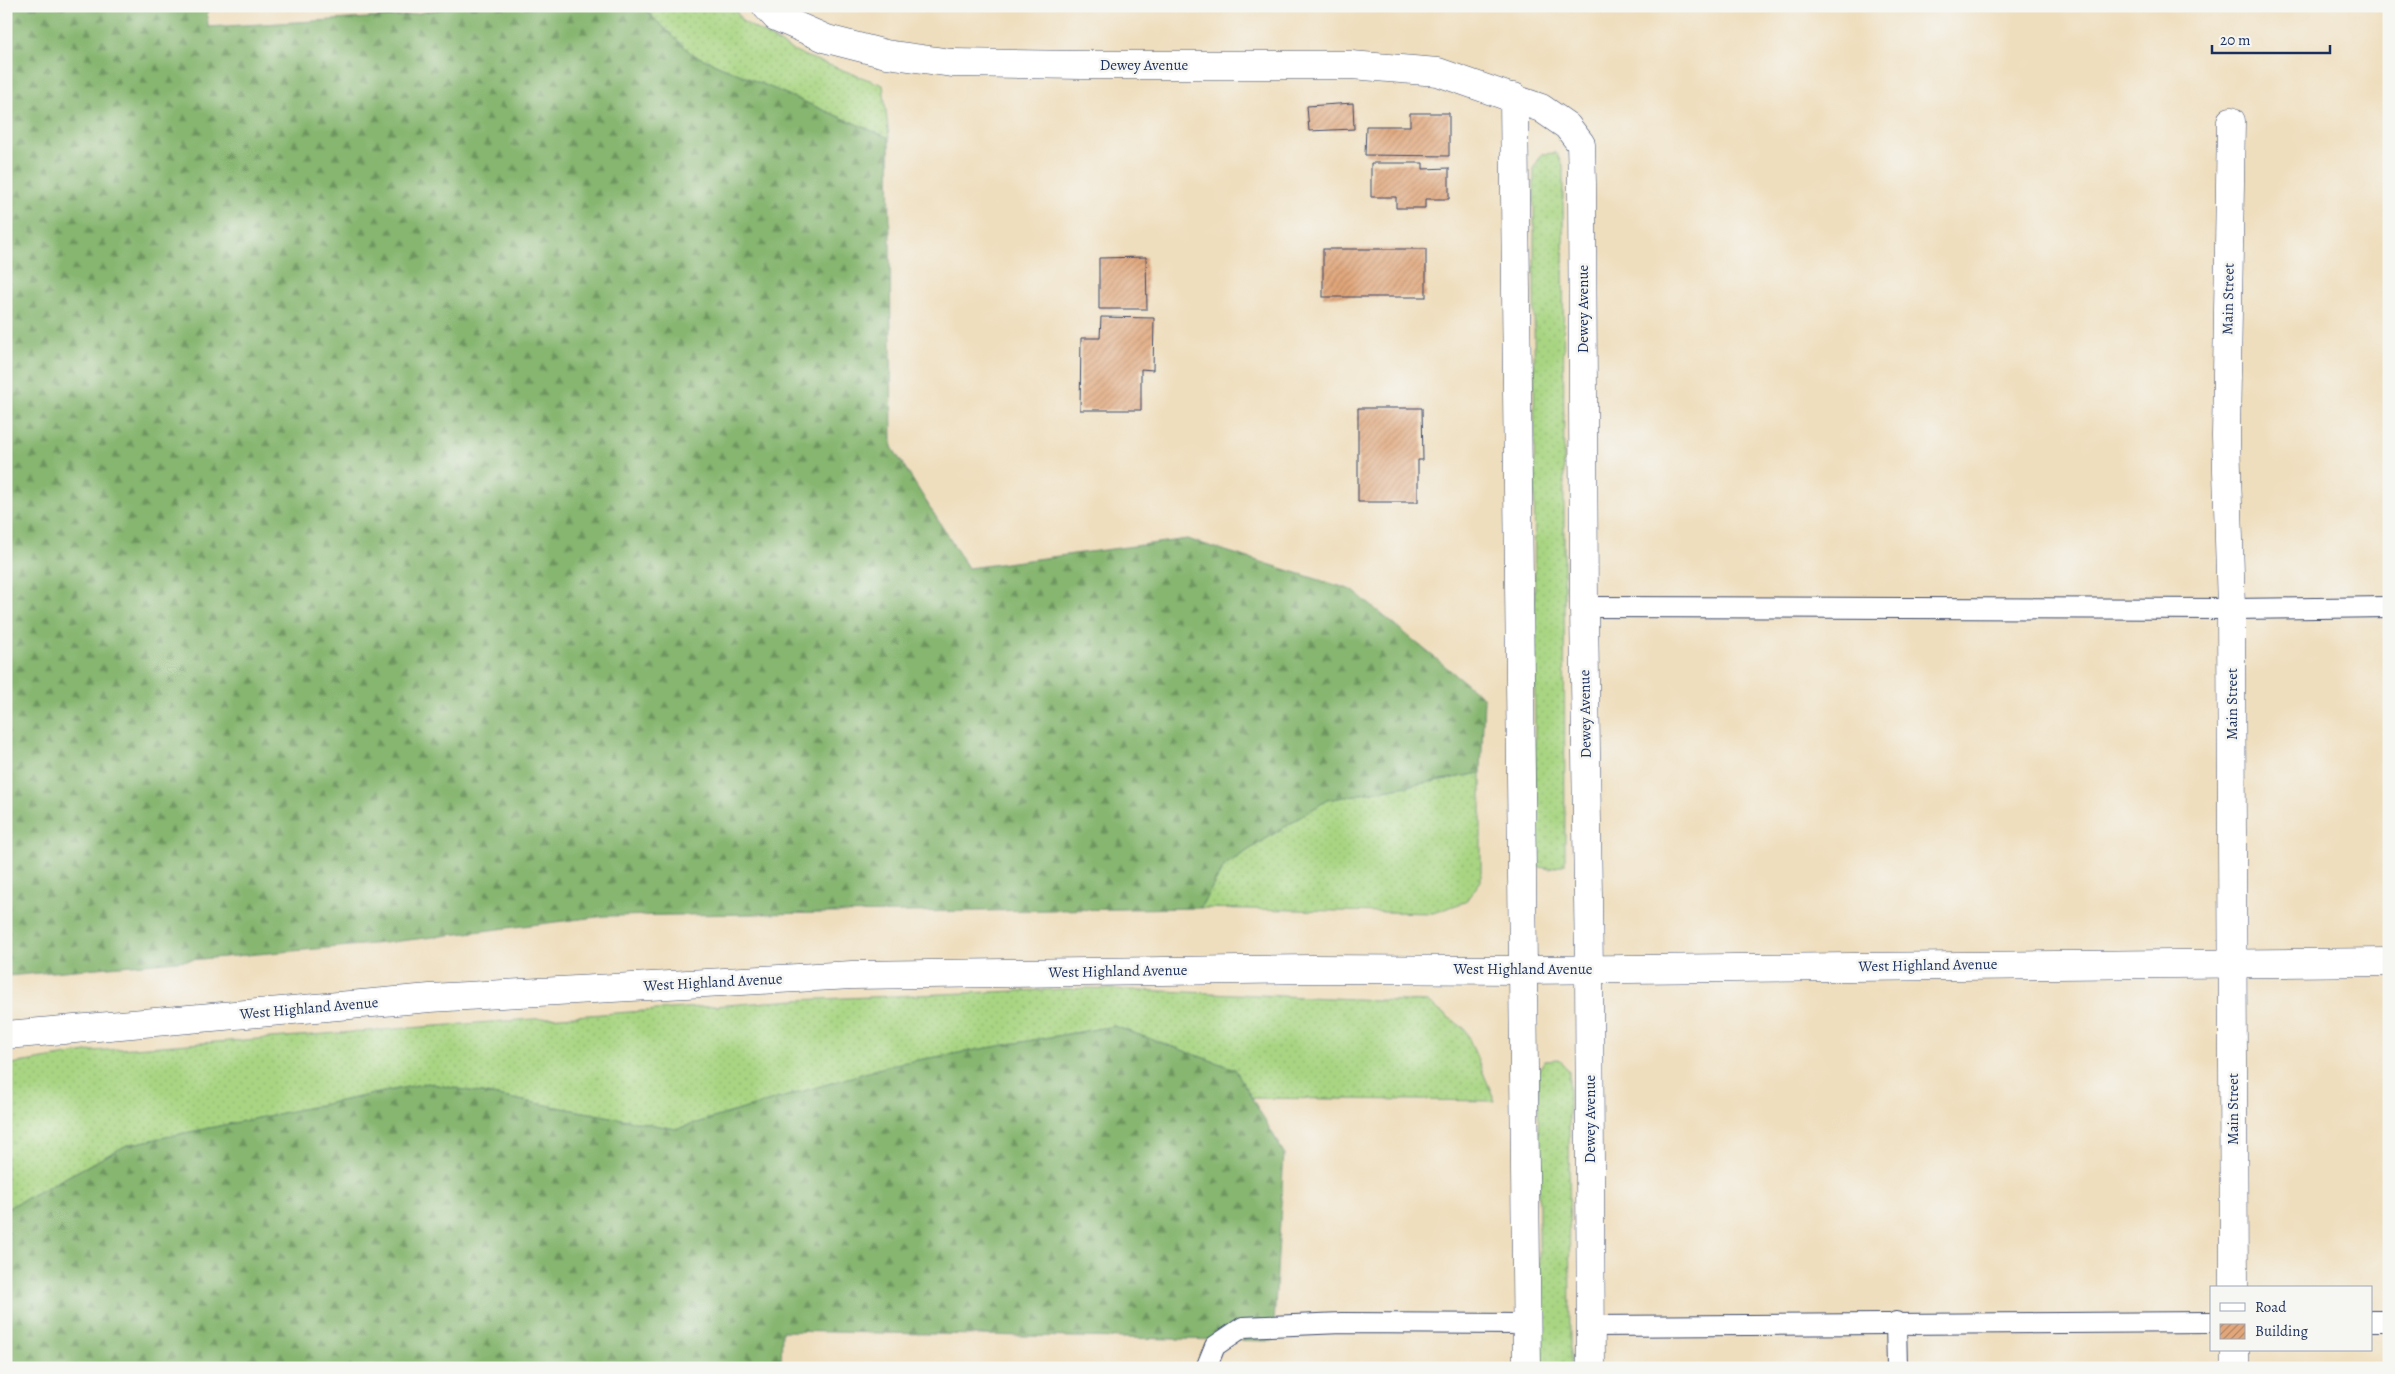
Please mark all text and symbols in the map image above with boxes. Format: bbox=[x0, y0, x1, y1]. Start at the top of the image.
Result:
scale bar bbox=[2212, 22, 2330, 54]
text: 20 m bbox=[2220, 30, 2251, 50]
street label: Dewey Avenue bbox=[1100, 55, 1189, 75]
street label: Main Street bbox=[2217, 263, 2239, 335]
street label: Dewey Avenue bbox=[1573, 264, 1593, 353]
street label: Main Street bbox=[2222, 668, 2242, 740]
street label: Dewey Avenue bbox=[1574, 669, 1596, 758]
street label: West Highland Avenue bbox=[1857, 954, 1998, 976]
street label: West Highland Avenue bbox=[1452, 959, 1593, 979]
street label: West Highland Avenue bbox=[1047, 960, 1188, 982]
street label: West Highland Avenue bbox=[642, 968, 783, 996]
street label: West Highland Avenue bbox=[238, 992, 379, 1024]
street label: Main Street bbox=[2223, 1073, 2243, 1145]
street label: Dewey Avenue bbox=[1580, 1074, 1600, 1163]
legend bbox=[2210, 1286, 2372, 1352]
text: Road bbox=[2255, 1297, 2287, 1317]
text: Building bbox=[2255, 1321, 2308, 1341]

